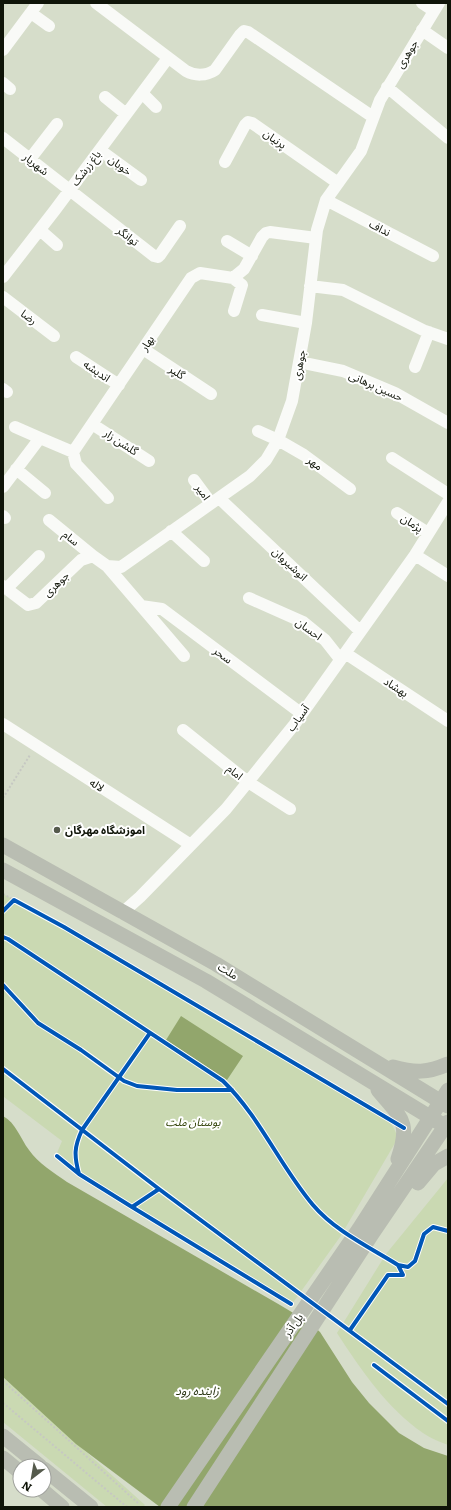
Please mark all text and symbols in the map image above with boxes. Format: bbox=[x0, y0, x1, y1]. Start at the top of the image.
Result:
street label: جوهری bbox=[391, 36, 421, 71]
street label: پرنیان bbox=[260, 124, 290, 153]
street label: باغ زرشک bbox=[66, 146, 105, 189]
street label: شهریار bbox=[20, 147, 53, 179]
street label: خوبان bbox=[106, 150, 136, 178]
street label: نداف bbox=[367, 215, 394, 239]
street label: توانگر bbox=[113, 221, 143, 249]
street label: رضا bbox=[18, 305, 41, 328]
street label: بهار bbox=[135, 331, 157, 354]
street label: جوهری bbox=[287, 348, 309, 381]
street label: اندیشه bbox=[81, 355, 114, 385]
street label: گلپر bbox=[165, 359, 189, 383]
street label: حسین برهانی bbox=[347, 366, 406, 404]
street label: گلشن زار bbox=[100, 424, 142, 458]
street label: مهر bbox=[304, 450, 327, 473]
street label: امیر bbox=[192, 479, 215, 503]
street label: پژمان bbox=[398, 509, 427, 536]
street label: سام bbox=[59, 526, 84, 550]
street label: انوشیروان bbox=[269, 543, 312, 584]
street label: جوهری bbox=[39, 567, 72, 600]
street label: احسان bbox=[293, 613, 326, 643]
street label: سحر bbox=[210, 641, 237, 667]
street label: بهشاد bbox=[381, 672, 412, 700]
street label: آسیاب bbox=[282, 700, 313, 734]
street label: امام bbox=[223, 760, 247, 784]
street label: لاله bbox=[87, 773, 108, 795]
place label: اموزشگاه مهرگان bbox=[65, 821, 145, 837]
marker: اموزشگاه مهرگان bbox=[52, 825, 62, 835]
street label: ملت bbox=[215, 958, 242, 983]
park label: بوستان ملت bbox=[166, 1113, 221, 1129]
street label: پل آذر bbox=[278, 1309, 307, 1341]
water label: زاینده رود bbox=[175, 1381, 220, 1399]
north arrow bbox=[12, 1458, 52, 1498]
text: N bbox=[18, 1478, 34, 1497]

